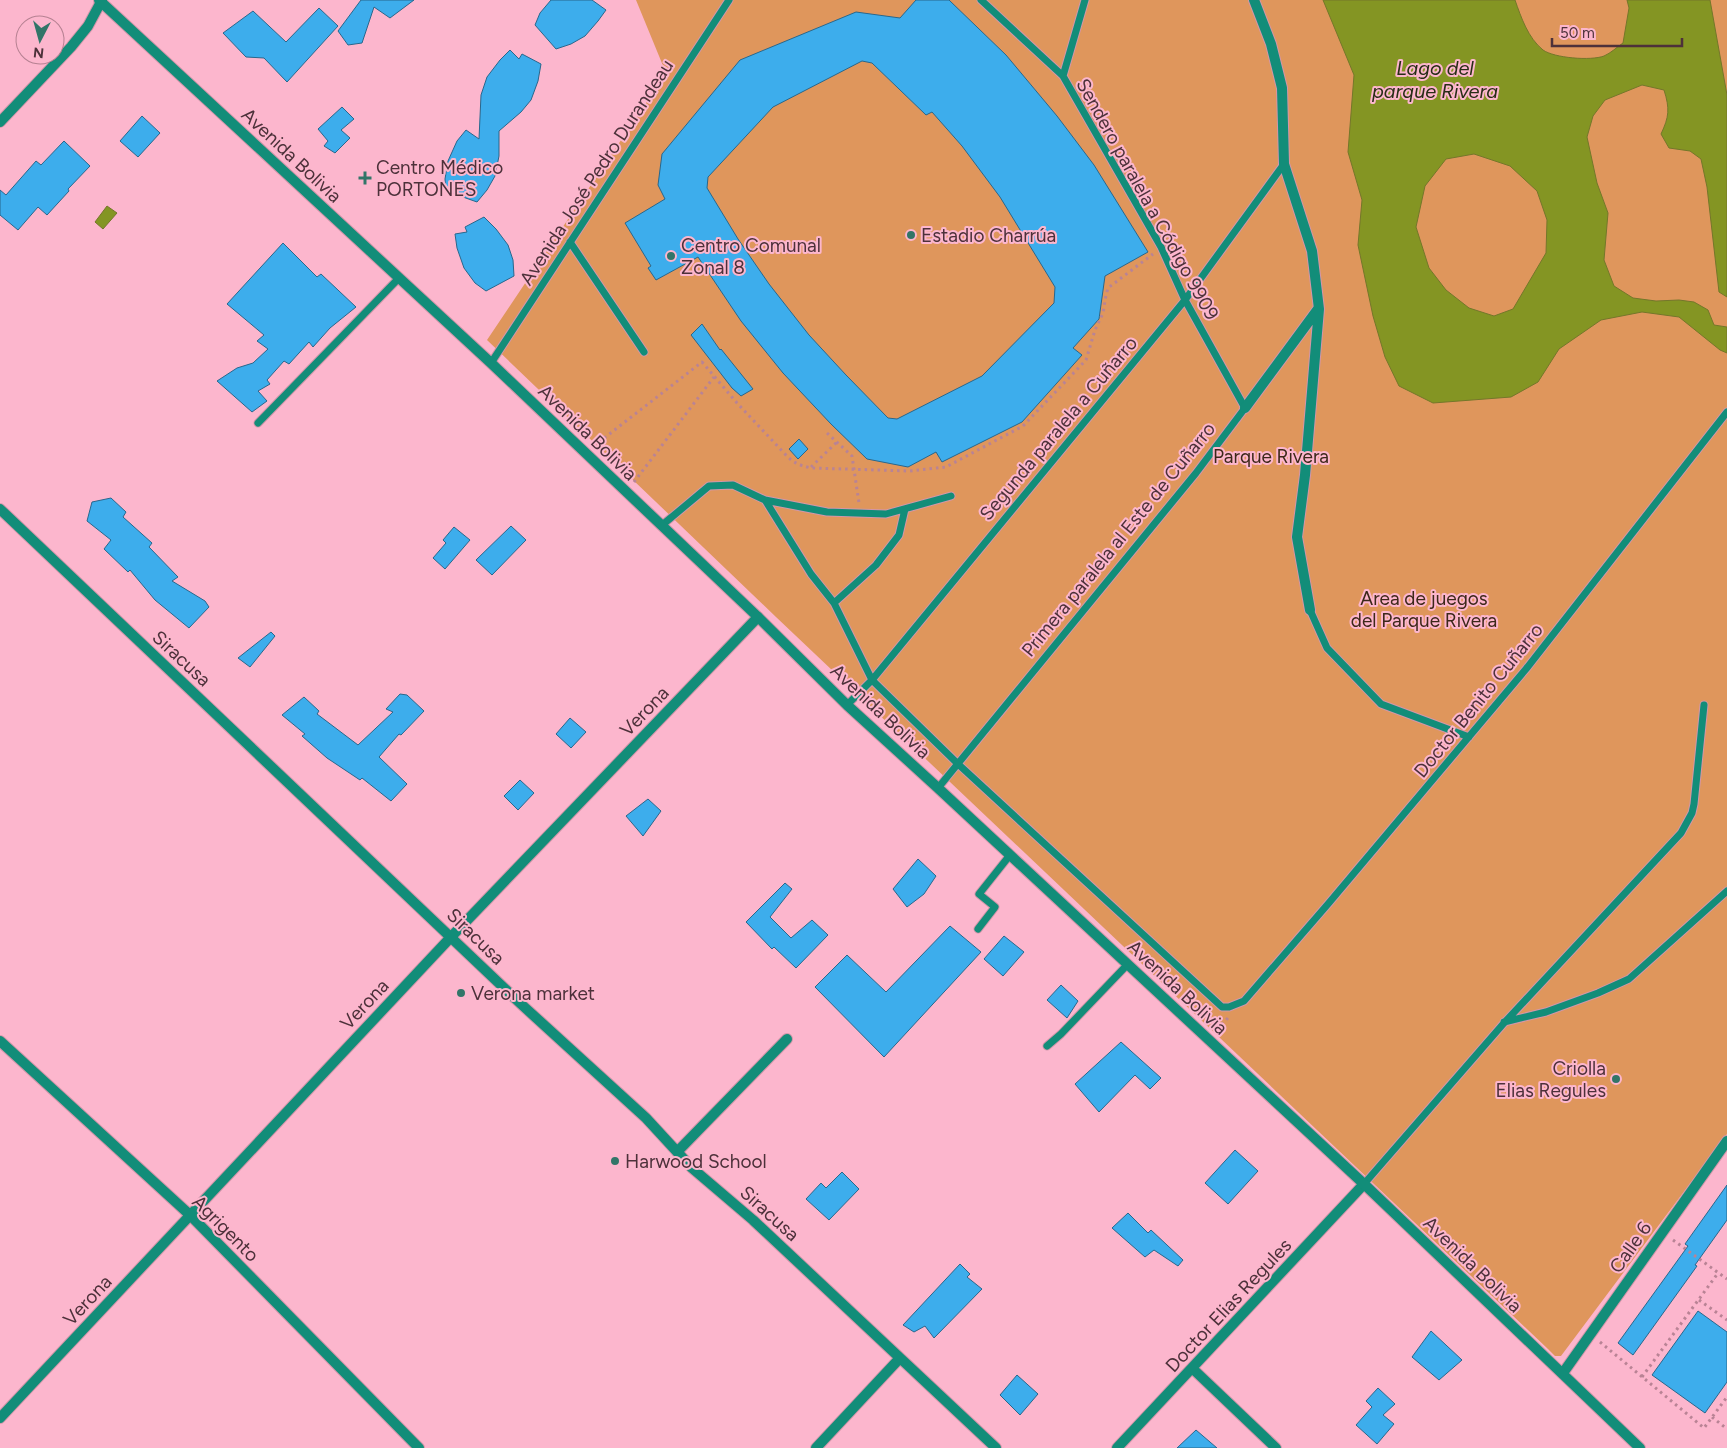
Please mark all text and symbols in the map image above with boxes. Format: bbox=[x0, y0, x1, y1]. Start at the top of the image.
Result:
north arrow bbox=[15, 15, 65, 65]
scale bar bbox=[1552, 15, 1682, 47]
text: 50 m bbox=[1560, 24, 1595, 42]
text: N bbox=[32, 43, 45, 61]
street label: Avenida José Pedro Durandeau bbox=[515, 55, 678, 289]
water label: Lago del parque Rivera bbox=[1372, 56, 1498, 103]
street label: Sendero paralela a Código 9909 bbox=[1071, 75, 1224, 324]
street label: Avenida Bolivia bbox=[237, 103, 346, 208]
place label: Centro Médico PORTONES bbox=[376, 156, 503, 201]
marker: Centro Médico PORTONES bbox=[358, 171, 372, 185]
place label: Estadio Charrúa bbox=[921, 224, 1056, 247]
marker: Estadio Charrúa bbox=[905, 229, 917, 241]
place label: Centro Comunal Zonal 8 bbox=[681, 234, 821, 279]
marker: Centro Comunal Zonal 8 bbox=[665, 250, 677, 262]
street label: Segunda paralela a Cuñarro bbox=[975, 332, 1142, 525]
street label: Avenida Bolivia bbox=[533, 379, 642, 485]
street label: Primera paralela al Este de Cuñarro bbox=[1017, 418, 1220, 661]
park label: Parque Rivera bbox=[1213, 445, 1329, 468]
park label: Area de juegos del Parque Rivera bbox=[1351, 587, 1497, 632]
street label: Doctor Benito Cuñarro bbox=[1409, 618, 1548, 782]
street label: Siracusa bbox=[148, 626, 216, 691]
street label: Avenida Bolivia bbox=[826, 659, 935, 764]
street label: Verona bbox=[615, 682, 674, 741]
street label: Siracusa bbox=[442, 903, 509, 970]
street label: Avenida Bolivia bbox=[1123, 935, 1232, 1040]
street label: Verona bbox=[335, 974, 393, 1034]
place label: Verona market bbox=[471, 982, 595, 1005]
marker: Verona market bbox=[455, 987, 467, 999]
place label: Criolla Elias Regules bbox=[1495, 1057, 1606, 1102]
marker: Criolla Elias Regules bbox=[1610, 1073, 1622, 1085]
place label: Harwood School bbox=[625, 1150, 767, 1173]
marker: Harwood School bbox=[609, 1155, 621, 1167]
street label: Siracusa bbox=[735, 1181, 804, 1246]
street label: Agrigento bbox=[187, 1190, 264, 1267]
street label: Avenida Bolivia bbox=[1418, 1211, 1527, 1317]
street label: Calle 6 bbox=[1604, 1217, 1656, 1277]
street label: Doctor Elias Regules bbox=[1161, 1234, 1296, 1377]
street label: Verona bbox=[58, 1270, 116, 1330]

